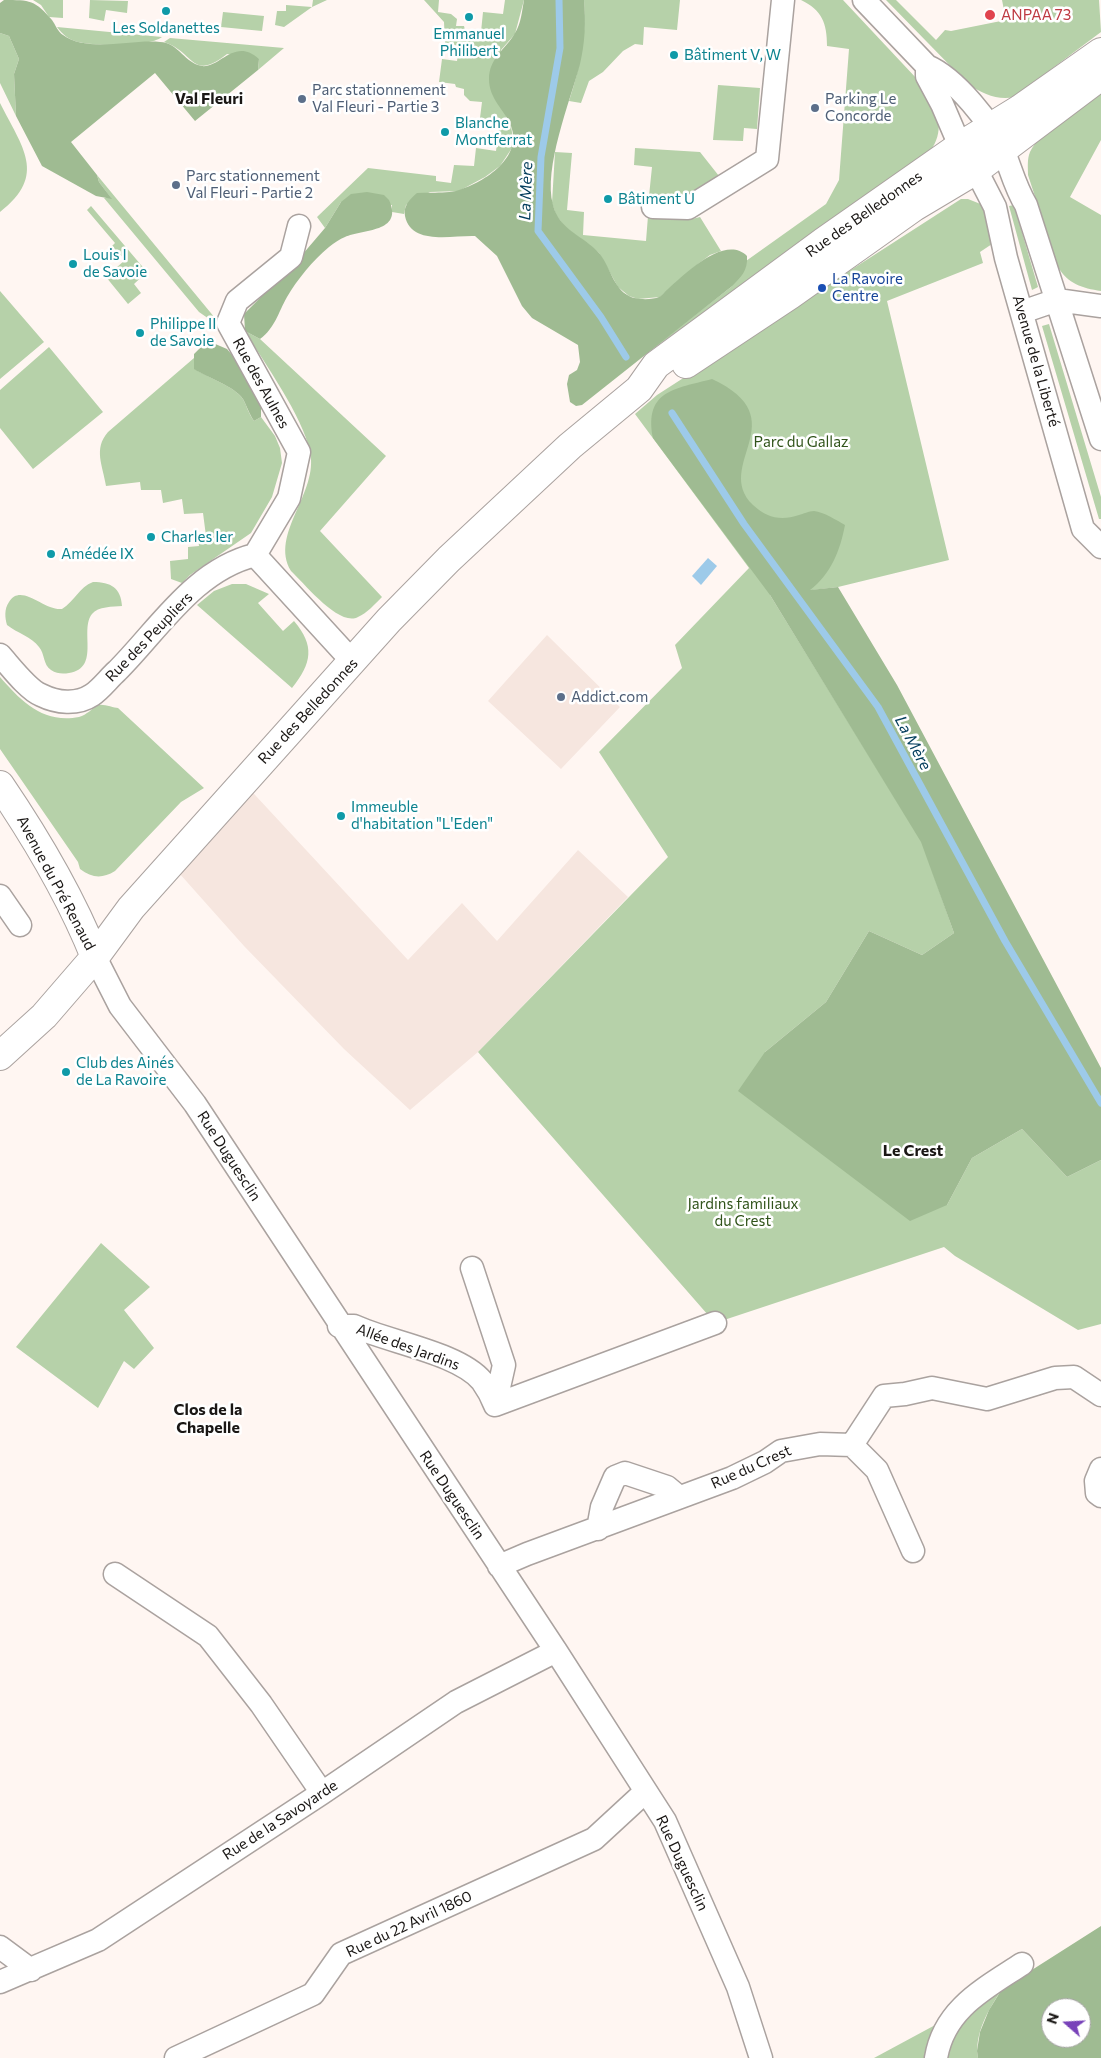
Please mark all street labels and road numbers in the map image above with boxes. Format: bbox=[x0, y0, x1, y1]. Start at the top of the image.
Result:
street label: Rue des Belledonnes bbox=[802, 167, 926, 261]
street label: Avenue de la Liberté bbox=[1009, 293, 1063, 429]
street label: Rue des Aulnes bbox=[229, 334, 293, 432]
street label: Rue des Peupliers bbox=[102, 588, 196, 686]
street label: Rue des Belledonnes bbox=[254, 654, 362, 768]
street label: Avenue du Pré Renaud bbox=[13, 813, 99, 953]
street label: Rue Duguesclin bbox=[193, 1108, 265, 1204]
street label: Allée des Jardins bbox=[354, 1320, 462, 1374]
street label: Rue du Crest bbox=[708, 1441, 794, 1493]
street label: Rue Duguesclin bbox=[416, 1447, 488, 1543]
street label: Rue de la Savoyarde bbox=[219, 1776, 341, 1864]
street label: Rue Duguesclin bbox=[652, 1812, 712, 1914]
street label: Rue du 22 Avril 1860 bbox=[343, 1887, 475, 1961]

